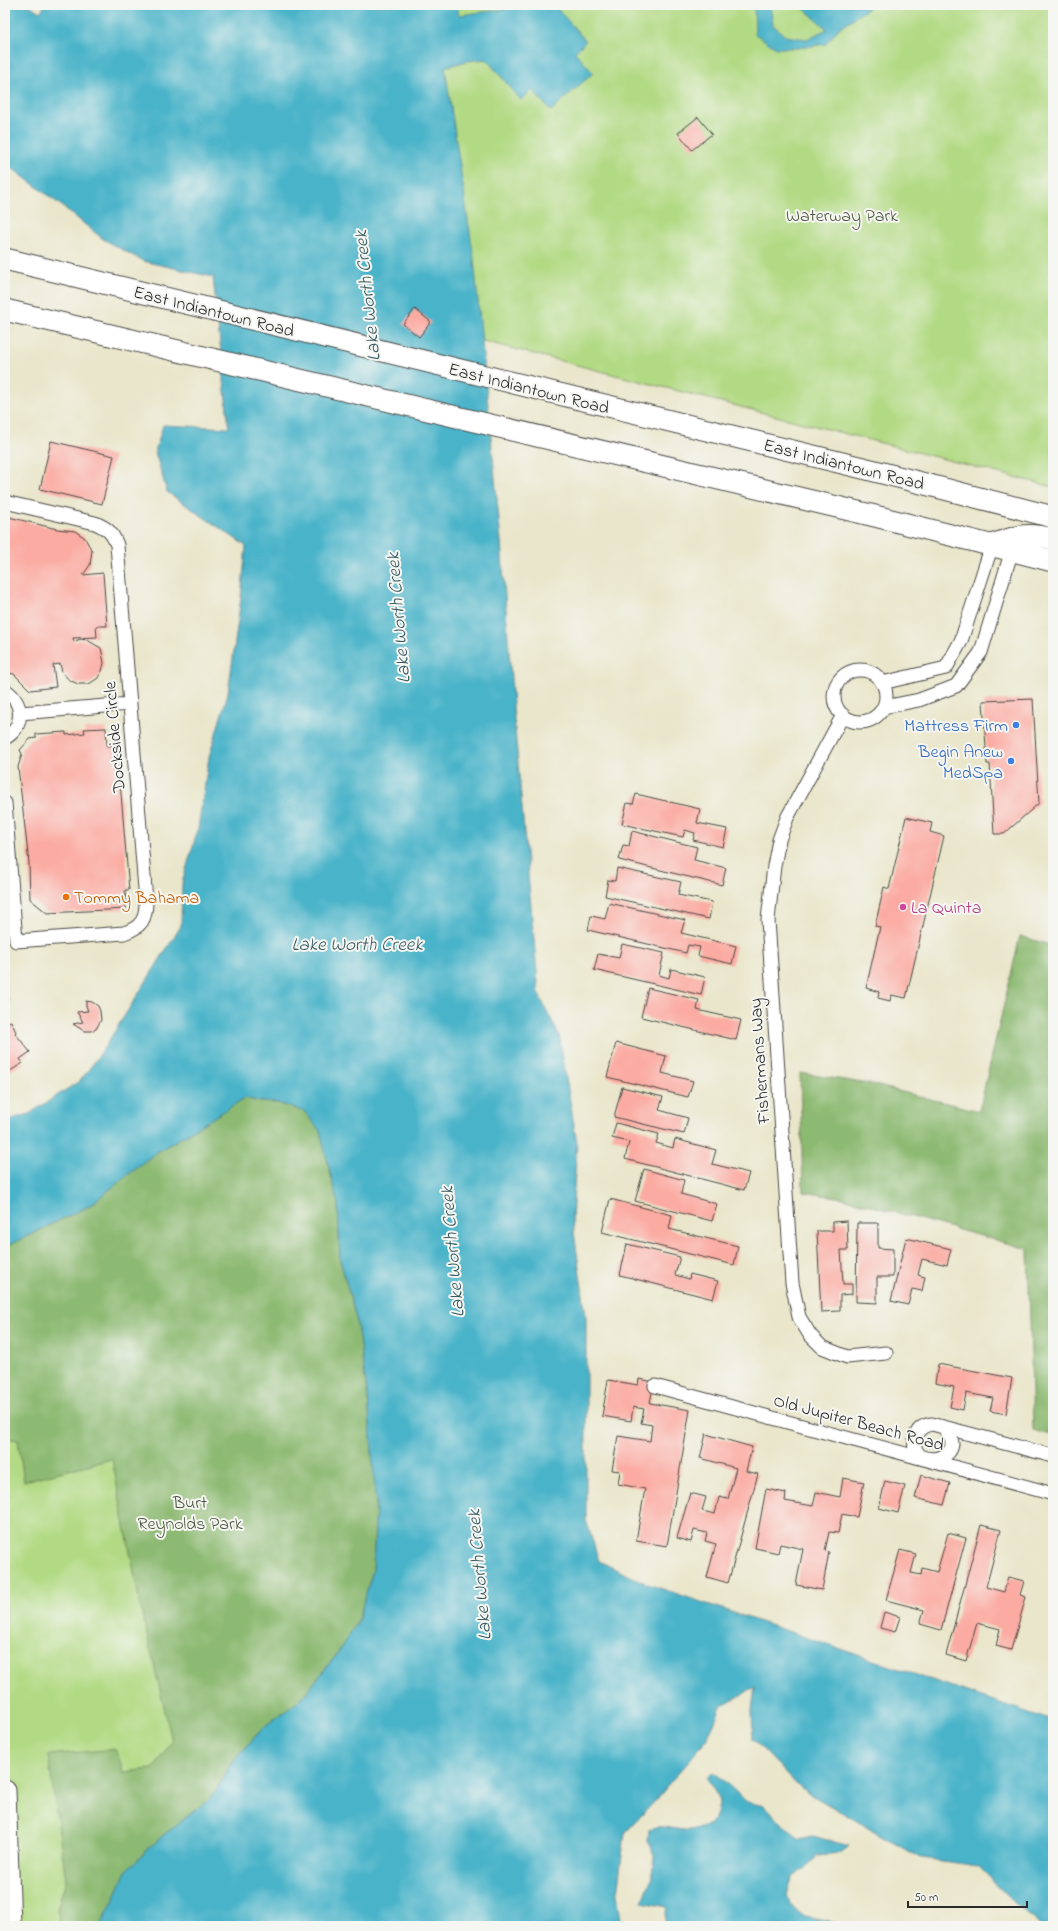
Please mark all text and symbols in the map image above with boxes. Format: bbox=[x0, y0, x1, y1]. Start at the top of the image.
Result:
park label: Waterway Park bbox=[786, 204, 898, 230]
water label: Lake Worth Creek bbox=[348, 228, 389, 362]
street label: East Indiantown Road bbox=[130, 280, 297, 346]
street label: East Indiantown Road bbox=[445, 357, 612, 423]
street label: East Indiantown Road bbox=[760, 433, 927, 499]
water label: Lake Worth Creek bbox=[380, 551, 419, 684]
street label: Dockside Circle bbox=[98, 679, 134, 794]
place label: Mattress Firm bbox=[904, 714, 1008, 740]
marker: Mattress Firm bbox=[1011, 720, 1021, 730]
place label: Begin Anew MedSpa bbox=[917, 740, 1003, 787]
marker: Begin Anew MedSpa bbox=[1006, 756, 1016, 766]
place label: Tommy Bahama bbox=[74, 886, 199, 912]
marker: Tommy Bahama bbox=[61, 892, 71, 902]
place label: La Quinta bbox=[911, 896, 982, 922]
marker: La Quinta bbox=[898, 902, 908, 912]
water label: Lake Worth Creek bbox=[291, 932, 423, 959]
street label: Fishermans Way bbox=[744, 997, 778, 1126]
water label: Lake Worth Creek bbox=[434, 1185, 473, 1318]
street label: Old Jupiter Beach Road bbox=[770, 1389, 947, 1459]
park label: Burt Reynolds Park bbox=[137, 1491, 243, 1538]
water label: Lake Worth Creek bbox=[461, 1508, 500, 1641]
scale bar bbox=[908, 1883, 1027, 1909]
text: 50 m bbox=[914, 1889, 938, 1907]

